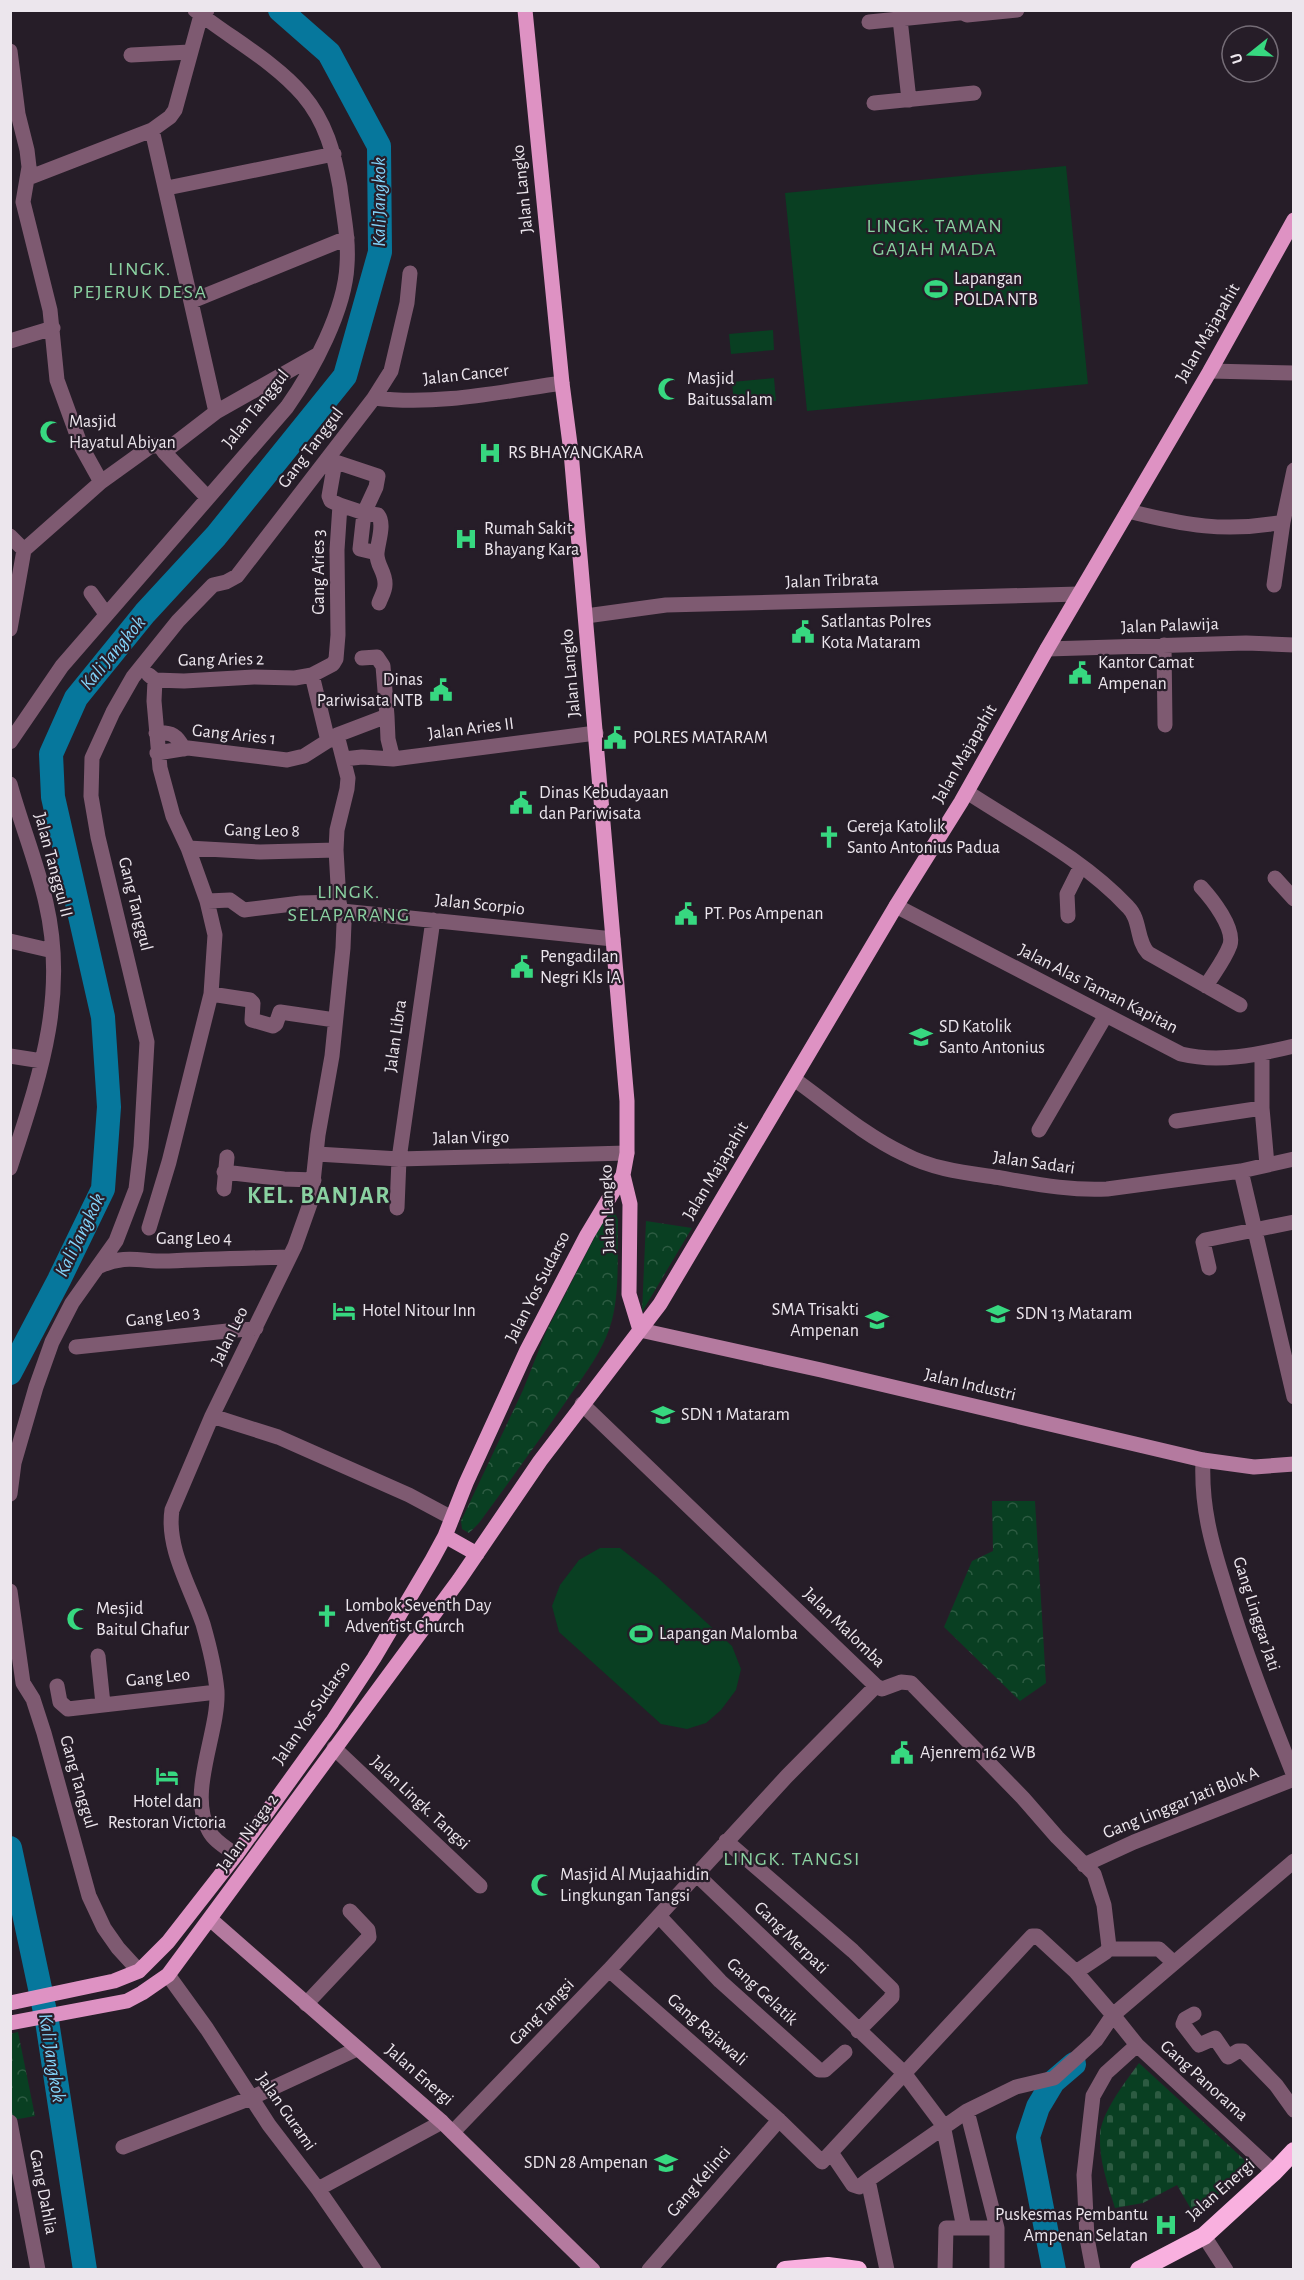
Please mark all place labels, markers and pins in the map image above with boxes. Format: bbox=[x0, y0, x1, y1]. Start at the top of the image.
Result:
place label: Lapangan POLDA NTB bbox=[954, 270, 1038, 309]
sports icon: Lapangan POLDA NTB bbox=[923, 276, 949, 302]
place label: Masjid Baitussalam bbox=[687, 370, 773, 409]
mosque icon: Masjid Baitussalam bbox=[656, 376, 682, 402]
place label: Masjid Hayatul Abiyan bbox=[69, 413, 176, 452]
mosque icon: Masjid Hayatul Abiyan bbox=[38, 419, 64, 445]
hospital icon: RS BHAYANGKARA bbox=[477, 440, 503, 466]
place label: RS BHAYANGKARA bbox=[508, 444, 644, 462]
place label: Rumah Sakit Bhayang Kara bbox=[484, 520, 579, 559]
hospital icon: Rumah Sakit Bhayang Kara bbox=[453, 526, 479, 552]
place label: Satlantas Polres Kota Mataram bbox=[821, 613, 931, 652]
public building icon: Satlantas Polres Kota Mataram bbox=[790, 619, 816, 645]
place label: Kantor Camat Ampenan bbox=[1098, 654, 1194, 693]
public building icon: Kantor Camat Ampenan bbox=[1067, 660, 1093, 686]
place label: Dinas Pariwisata NTB bbox=[317, 671, 423, 710]
public building icon: Dinas Pariwisata NTB bbox=[428, 677, 454, 703]
public building icon: POLRES MATARAM bbox=[602, 725, 628, 751]
place label: POLRES MATARAM bbox=[633, 729, 768, 747]
place label: Dinas Kebudayaan dan Pariwisata bbox=[539, 784, 669, 823]
public building icon: Dinas Kebudayaan dan Pariwisata bbox=[508, 790, 534, 816]
place label: Gereja Katolik Santo Antonius Padua bbox=[847, 818, 1000, 857]
church icon: Gereja Katolik Santo Antonius Padua bbox=[816, 824, 842, 850]
public building icon: PT. Pos Ampenan bbox=[673, 901, 699, 927]
place label: PT. Pos Ampenan bbox=[704, 905, 824, 923]
place label: Pengadilan Negri Kls IA bbox=[540, 948, 622, 987]
public building icon: Pengadilan Negri Kls IA bbox=[509, 954, 535, 980]
place label: SD Katolik Santo Antonius bbox=[939, 1018, 1045, 1057]
school or university icon: SD Katolik Santo Antonius bbox=[908, 1024, 934, 1050]
hotel icon: Hotel Nitour Inn bbox=[331, 1298, 357, 1324]
place label: SMA Trisakti Ampenan bbox=[772, 1301, 859, 1340]
school or university icon: SDN 13 Mataram bbox=[985, 1301, 1011, 1327]
place label: Hotel Nitour Inn bbox=[362, 1302, 476, 1320]
place label: SDN 13 Mataram bbox=[1016, 1305, 1132, 1323]
school or university icon: SMA Trisakti Ampenan bbox=[864, 1307, 890, 1333]
school or university icon: SDN 1 Mataram bbox=[650, 1402, 676, 1428]
place label: SDN 1 Mataram bbox=[681, 1406, 790, 1424]
place label: Lombok Seventh Day Adventist Church bbox=[345, 1597, 492, 1636]
place label: Mesjid Baitul Ghafur bbox=[96, 1600, 189, 1639]
church icon: Lombok Seventh Day Adventist Church bbox=[314, 1603, 340, 1629]
mosque icon: Mesjid Baitul Ghafur bbox=[65, 1606, 91, 1632]
sports icon: Lapangan Malomba bbox=[628, 1621, 654, 1647]
place label: Lapangan Malomba bbox=[659, 1625, 798, 1643]
public building icon: Ajenrem 162 WB bbox=[889, 1740, 915, 1766]
place label: Ajenrem 162 WB bbox=[920, 1744, 1036, 1762]
hotel icon: Hotel dan Restoran Victoria bbox=[154, 1763, 180, 1789]
place label: Hotel dan Restoran Victoria bbox=[108, 1793, 226, 1832]
place label: Masjid Al Mujaahidin Lingkungan Tangsi bbox=[560, 1866, 709, 1905]
mosque icon: Masjid Al Mujaahidin Lingkungan Tangsi bbox=[529, 1872, 555, 1898]
school or university icon: SDN 28 Ampenan bbox=[653, 2150, 679, 2176]
place label: SDN 28 Ampenan bbox=[524, 2154, 648, 2172]
place label: Puskesmas Pembantu Ampenan Selatan bbox=[995, 2206, 1148, 2245]
hospital icon: Puskesmas Pembantu Ampenan Selatan bbox=[1153, 2212, 1179, 2238]

